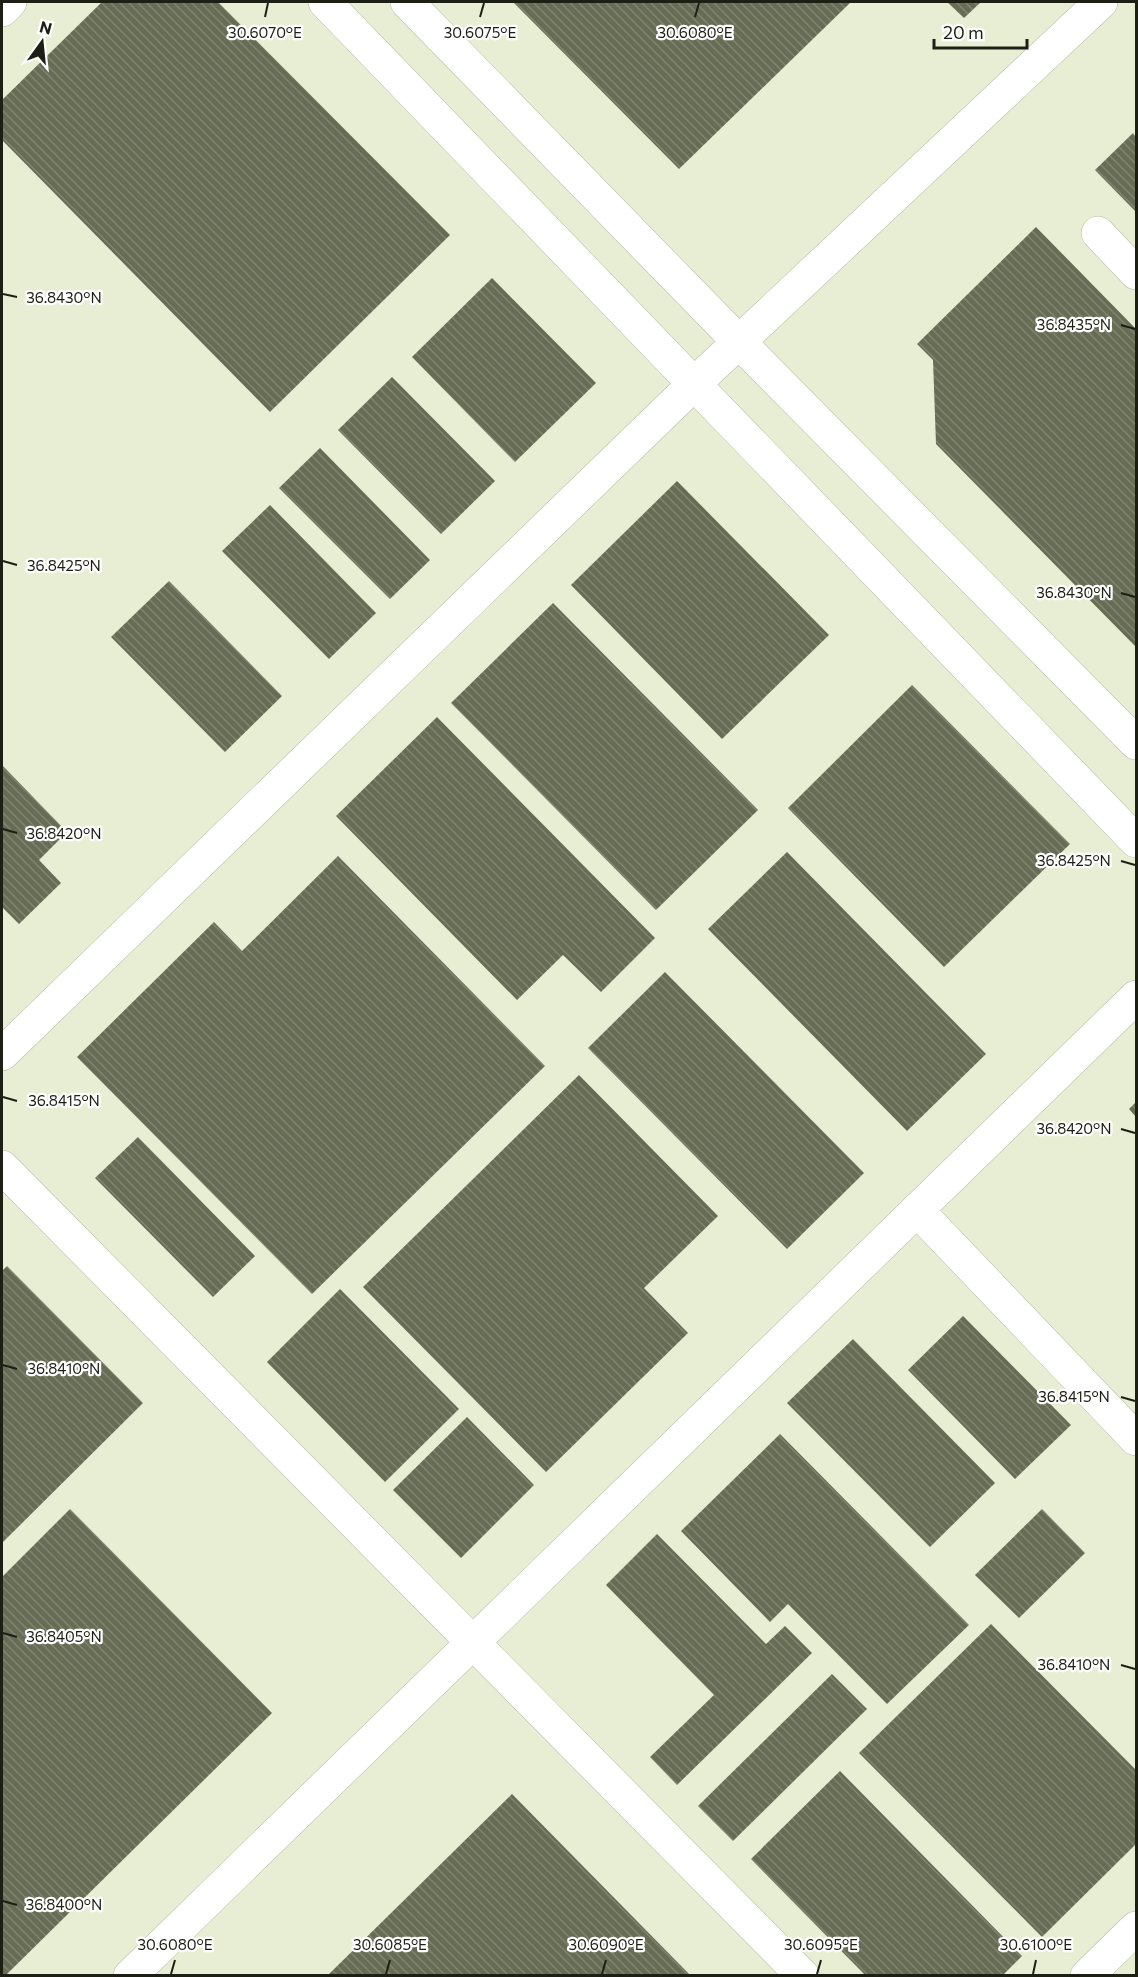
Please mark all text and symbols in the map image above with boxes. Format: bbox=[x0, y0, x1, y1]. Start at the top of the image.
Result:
north arrow bbox=[12, 12, 72, 72]
scale bar bbox=[934, 12, 1027, 50]
text: N bbox=[38, 16, 54, 38]
text: 20 m bbox=[943, 21, 984, 43]
text: 30.6070°E bbox=[228, 23, 302, 41]
text: 30.6075°E bbox=[444, 23, 516, 41]
text: 30.6080°E bbox=[657, 23, 733, 41]
text: 36.8430°N bbox=[26, 288, 102, 306]
text: 36.8435°N bbox=[1037, 315, 1111, 333]
text: 36.8425°N bbox=[27, 556, 101, 574]
text: 36.8430°N bbox=[1036, 583, 1112, 601]
text: 36.8420°N bbox=[27, 824, 101, 842]
text: 36.8425°N bbox=[1037, 851, 1111, 869]
text: 36.8415°N bbox=[28, 1091, 100, 1109]
text: 36.8420°N bbox=[1037, 1119, 1111, 1137]
text: 36.8410°N bbox=[28, 1359, 100, 1377]
text: 36.8415°N bbox=[1038, 1387, 1110, 1405]
text: 36.8405°N bbox=[26, 1627, 102, 1645]
text: 36.8410°N bbox=[1038, 1655, 1110, 1673]
text: 36.8400°N bbox=[26, 1895, 102, 1913]
text: 30.6080°E bbox=[137, 1935, 213, 1953]
text: 30.6085°E bbox=[353, 1935, 427, 1953]
text: 30.6090°E bbox=[568, 1935, 644, 1953]
text: 30.6095°E bbox=[784, 1935, 858, 1953]
text: 30.6100°E bbox=[1000, 1935, 1072, 1953]

